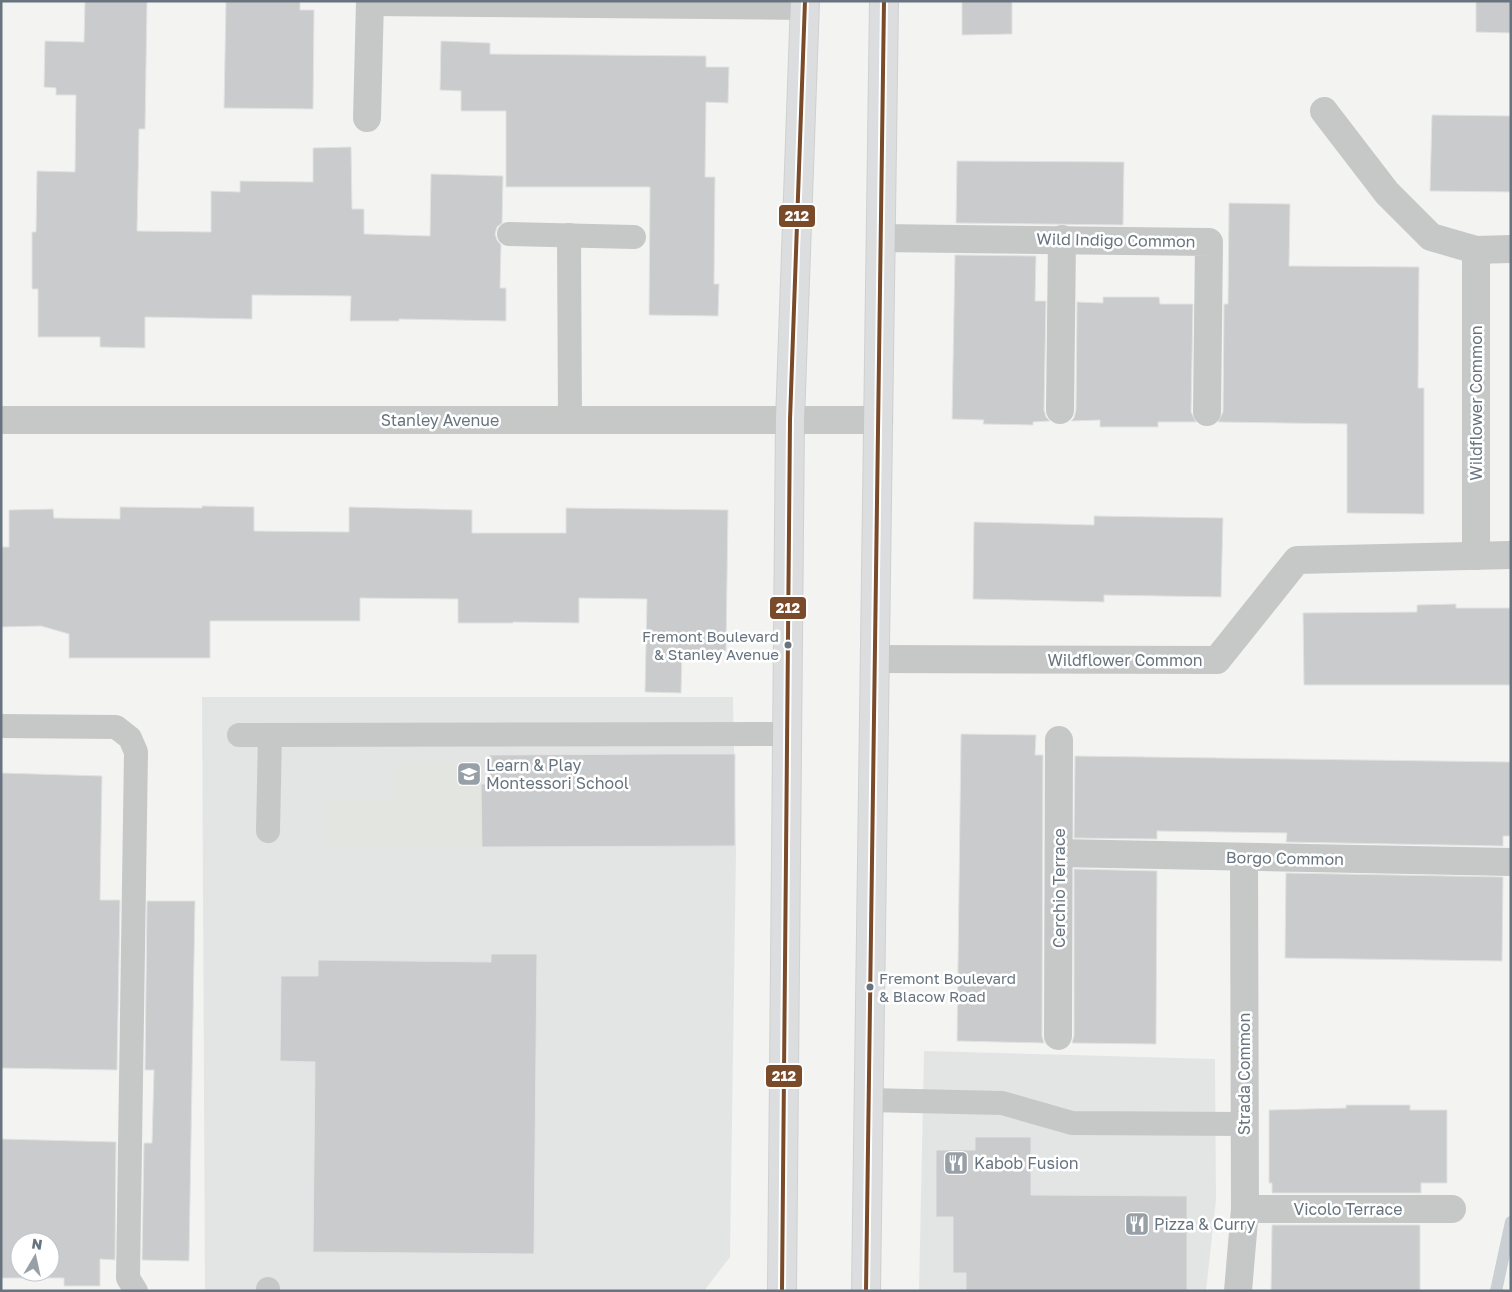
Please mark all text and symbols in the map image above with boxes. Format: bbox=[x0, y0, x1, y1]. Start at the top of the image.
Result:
line badge: 212 bbox=[778, 204, 816, 228]
text: 212 bbox=[785, 207, 810, 224]
street label: Wild Indigo Common bbox=[1036, 229, 1196, 251]
street label: Wildflower Common bbox=[1466, 325, 1486, 481]
street label: Stanley Avenue bbox=[381, 410, 499, 430]
line badge: 212 bbox=[769, 596, 807, 620]
text: 212 bbox=[776, 599, 801, 616]
place label: Fremont Boulevard & Stanley Avenue bbox=[642, 627, 779, 663]
marker: Fremont Boulevard & Stanley Avenue bbox=[783, 640, 793, 650]
street label: Wildflower Common bbox=[1047, 650, 1203, 670]
place label: Learn & Play Montessori School bbox=[486, 755, 629, 793]
school or university icon: Learn & Play Montessori School bbox=[456, 761, 482, 787]
street label: Cerchio Terrace bbox=[1049, 828, 1069, 948]
street label: Borgo Common bbox=[1226, 847, 1344, 869]
place label: Fremont Boulevard & Blacow Road bbox=[879, 969, 1016, 1005]
marker: Fremont Boulevard & Blacow Road bbox=[865, 982, 875, 992]
street label: Strada Common bbox=[1234, 1013, 1254, 1135]
line badge: 212 bbox=[765, 1064, 803, 1088]
text: 212 bbox=[772, 1067, 797, 1084]
restaurant icon: Kabob Fusion bbox=[943, 1150, 969, 1176]
place label: Kabob Fusion bbox=[974, 1153, 1079, 1173]
street label: Vicolo Terrace bbox=[1293, 1199, 1403, 1219]
restaurant icon: Pizza & Curry bbox=[1124, 1211, 1150, 1237]
place label: Pizza & Curry bbox=[1154, 1214, 1256, 1234]
north arrow bbox=[10, 1232, 60, 1282]
text: N bbox=[31, 1234, 44, 1253]

